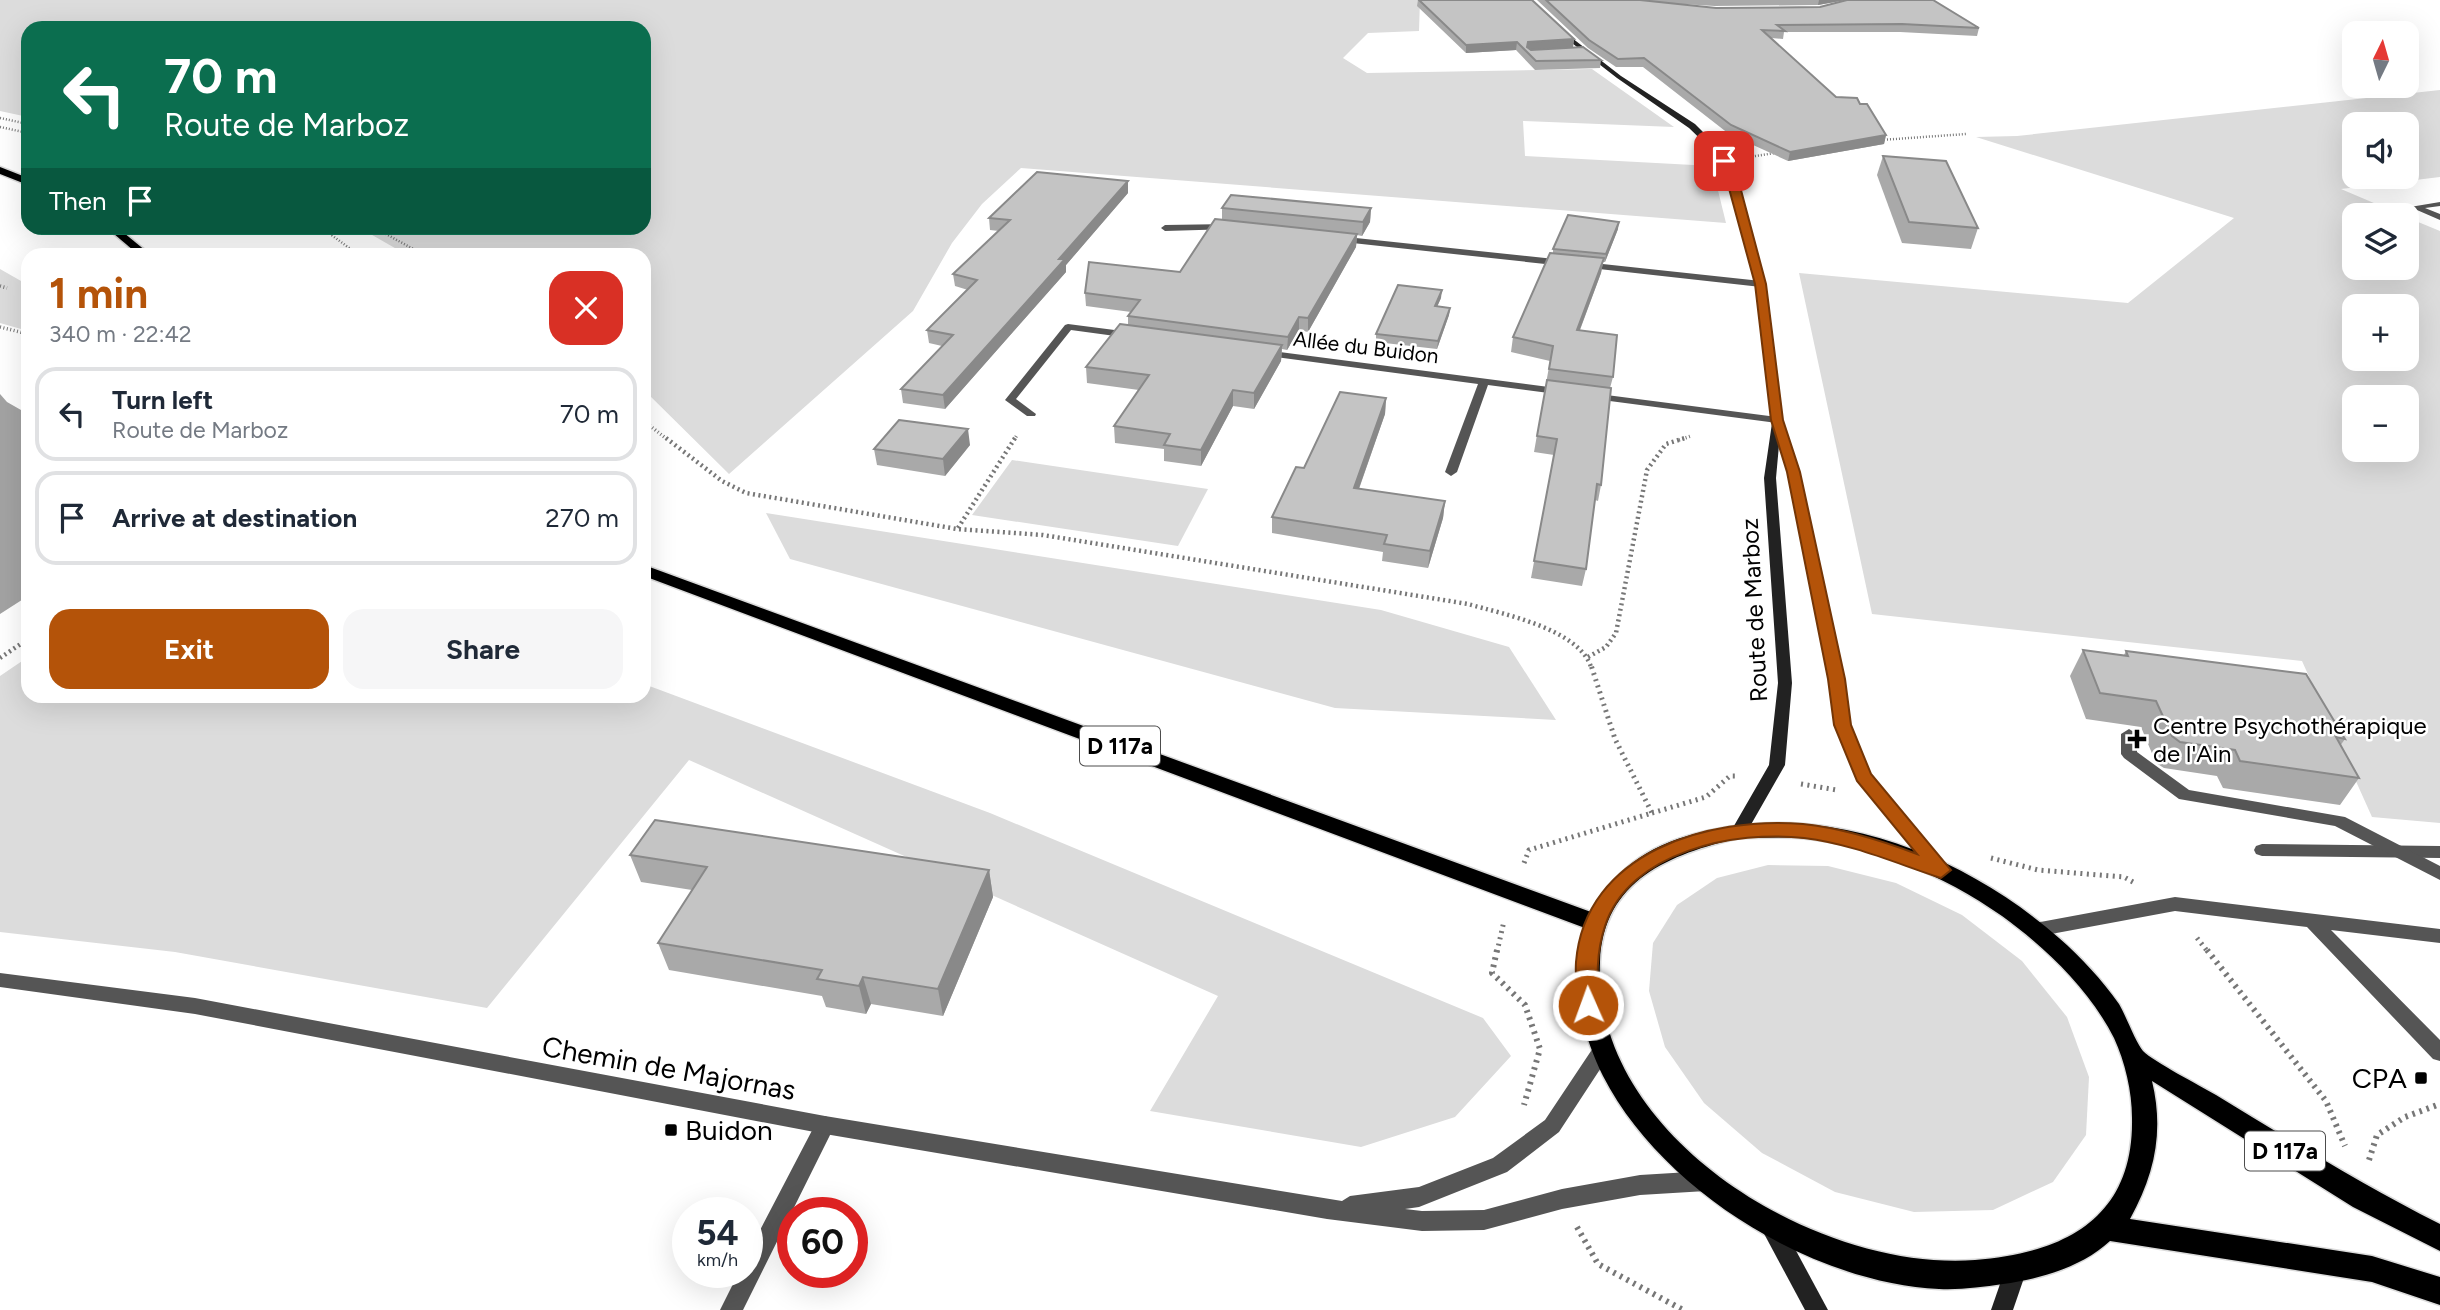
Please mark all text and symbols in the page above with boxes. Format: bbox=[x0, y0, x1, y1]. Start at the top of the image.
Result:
north arrow bbox=[2342, 21, 2418, 98]
map controls bbox=[2342, 21, 2419, 462]
text: 70 m bbox=[164, 46, 277, 105]
icon: left bbox=[49, 49, 140, 140]
text: Route de Marboz bbox=[164, 106, 409, 144]
button: sound bbox=[2342, 112, 2419, 189]
pin bbox=[1694, 131, 1754, 191]
icon: arrive bbox=[1705, 142, 1743, 180]
icon: arrive bbox=[121, 182, 159, 220]
text: Then bbox=[49, 185, 107, 217]
button: layers bbox=[2342, 203, 2419, 280]
text: 1 min bbox=[49, 268, 148, 319]
button: close bbox=[549, 271, 623, 345]
button: + bbox=[2342, 294, 2419, 371]
text: 340 m · 22:42 bbox=[49, 320, 192, 348]
street label: Allée du Buidon bbox=[1292, 326, 1440, 368]
text: Turn left bbox=[112, 384, 213, 416]
button: − bbox=[2342, 385, 2419, 462]
icon: left bbox=[53, 395, 91, 433]
text: 70 m bbox=[560, 398, 619, 430]
text: Route de Marboz bbox=[112, 416, 288, 444]
icon: arrive bbox=[53, 499, 91, 537]
text: Arrive at destination bbox=[112, 502, 357, 534]
text: 270 m bbox=[545, 502, 619, 534]
street label: Route de Marboz bbox=[1735, 517, 1773, 703]
button: Exit bbox=[49, 609, 329, 689]
button: Share bbox=[343, 609, 623, 689]
place label: Centre Psychothérapique de l'Ain bbox=[2153, 711, 2427, 768]
road number: D 117a bbox=[1080, 726, 1160, 766]
marker: Centre Psychothérapique de l'Ain bbox=[2127, 729, 2147, 749]
position arrow bbox=[1551, 968, 1625, 1042]
street label: Chemin de Majornas bbox=[540, 1029, 798, 1107]
place label: CPA bbox=[2352, 1061, 2407, 1095]
marker: CPA bbox=[2413, 1070, 2429, 1086]
place label: Buidon bbox=[685, 1113, 773, 1147]
marker: Buidon bbox=[663, 1122, 679, 1138]
road number: D 117a bbox=[2245, 1132, 2325, 1170]
speed limit sign: 60 bbox=[777, 1197, 868, 1288]
text: 54 bbox=[696, 1212, 739, 1254]
text: km/h bbox=[697, 1249, 738, 1271]

